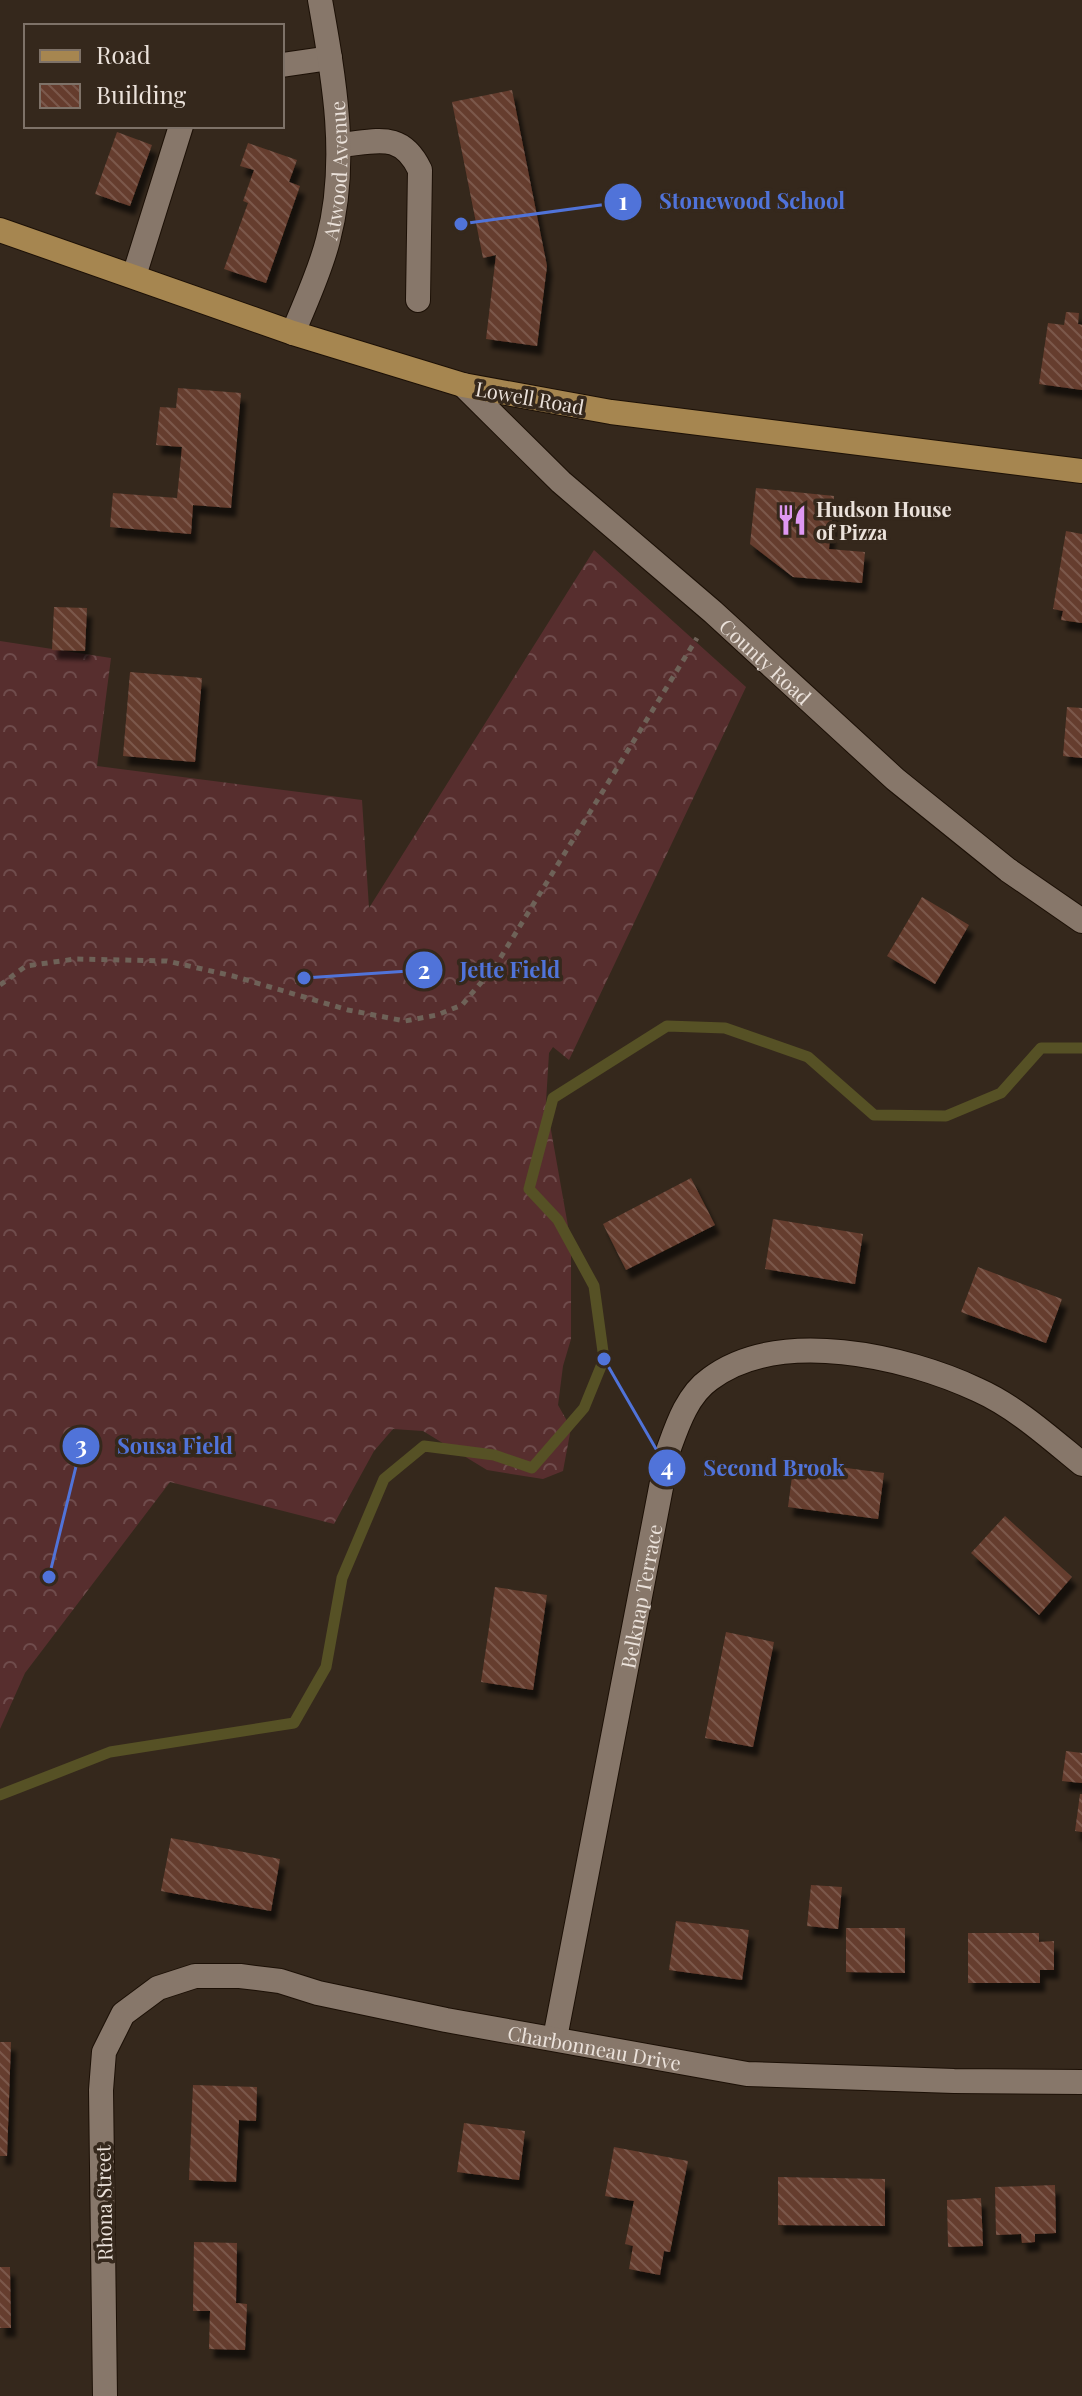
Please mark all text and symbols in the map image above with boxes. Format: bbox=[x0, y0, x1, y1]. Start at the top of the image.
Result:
legend bbox=[24, 24, 284, 128]
text: Road bbox=[96, 38, 151, 70]
text: Building bbox=[96, 78, 187, 110]
street label: Atwood Avenue bbox=[315, 100, 352, 243]
callout: Stonewood School bbox=[603, 179, 861, 225]
text: 1 bbox=[618, 184, 628, 216]
text: Stonewood School bbox=[659, 185, 845, 215]
street label: Lowell Road bbox=[474, 374, 587, 420]
place label: Hudson House of Pizza bbox=[816, 495, 952, 545]
restaurant icon: Hudson House of Pizza bbox=[775, 503, 809, 537]
street label: County Road bbox=[714, 612, 818, 710]
callout: Jette Field bbox=[404, 947, 576, 993]
text: 2 bbox=[418, 953, 430, 985]
text: Jette Field bbox=[459, 954, 560, 984]
callout: Sousa Field bbox=[61, 1423, 249, 1469]
text: 3 bbox=[75, 1428, 87, 1460]
text: Sousa Field bbox=[117, 1430, 233, 1460]
callout: Second Brook bbox=[647, 1445, 860, 1491]
text: 4 bbox=[661, 1450, 673, 1482]
text: Second Brook bbox=[703, 1452, 845, 1482]
street label: Belknap Terrace bbox=[613, 1522, 667, 1671]
street label: Charbonneau Drive bbox=[506, 2018, 683, 2075]
street label: Rhona Street bbox=[88, 2144, 118, 2261]

